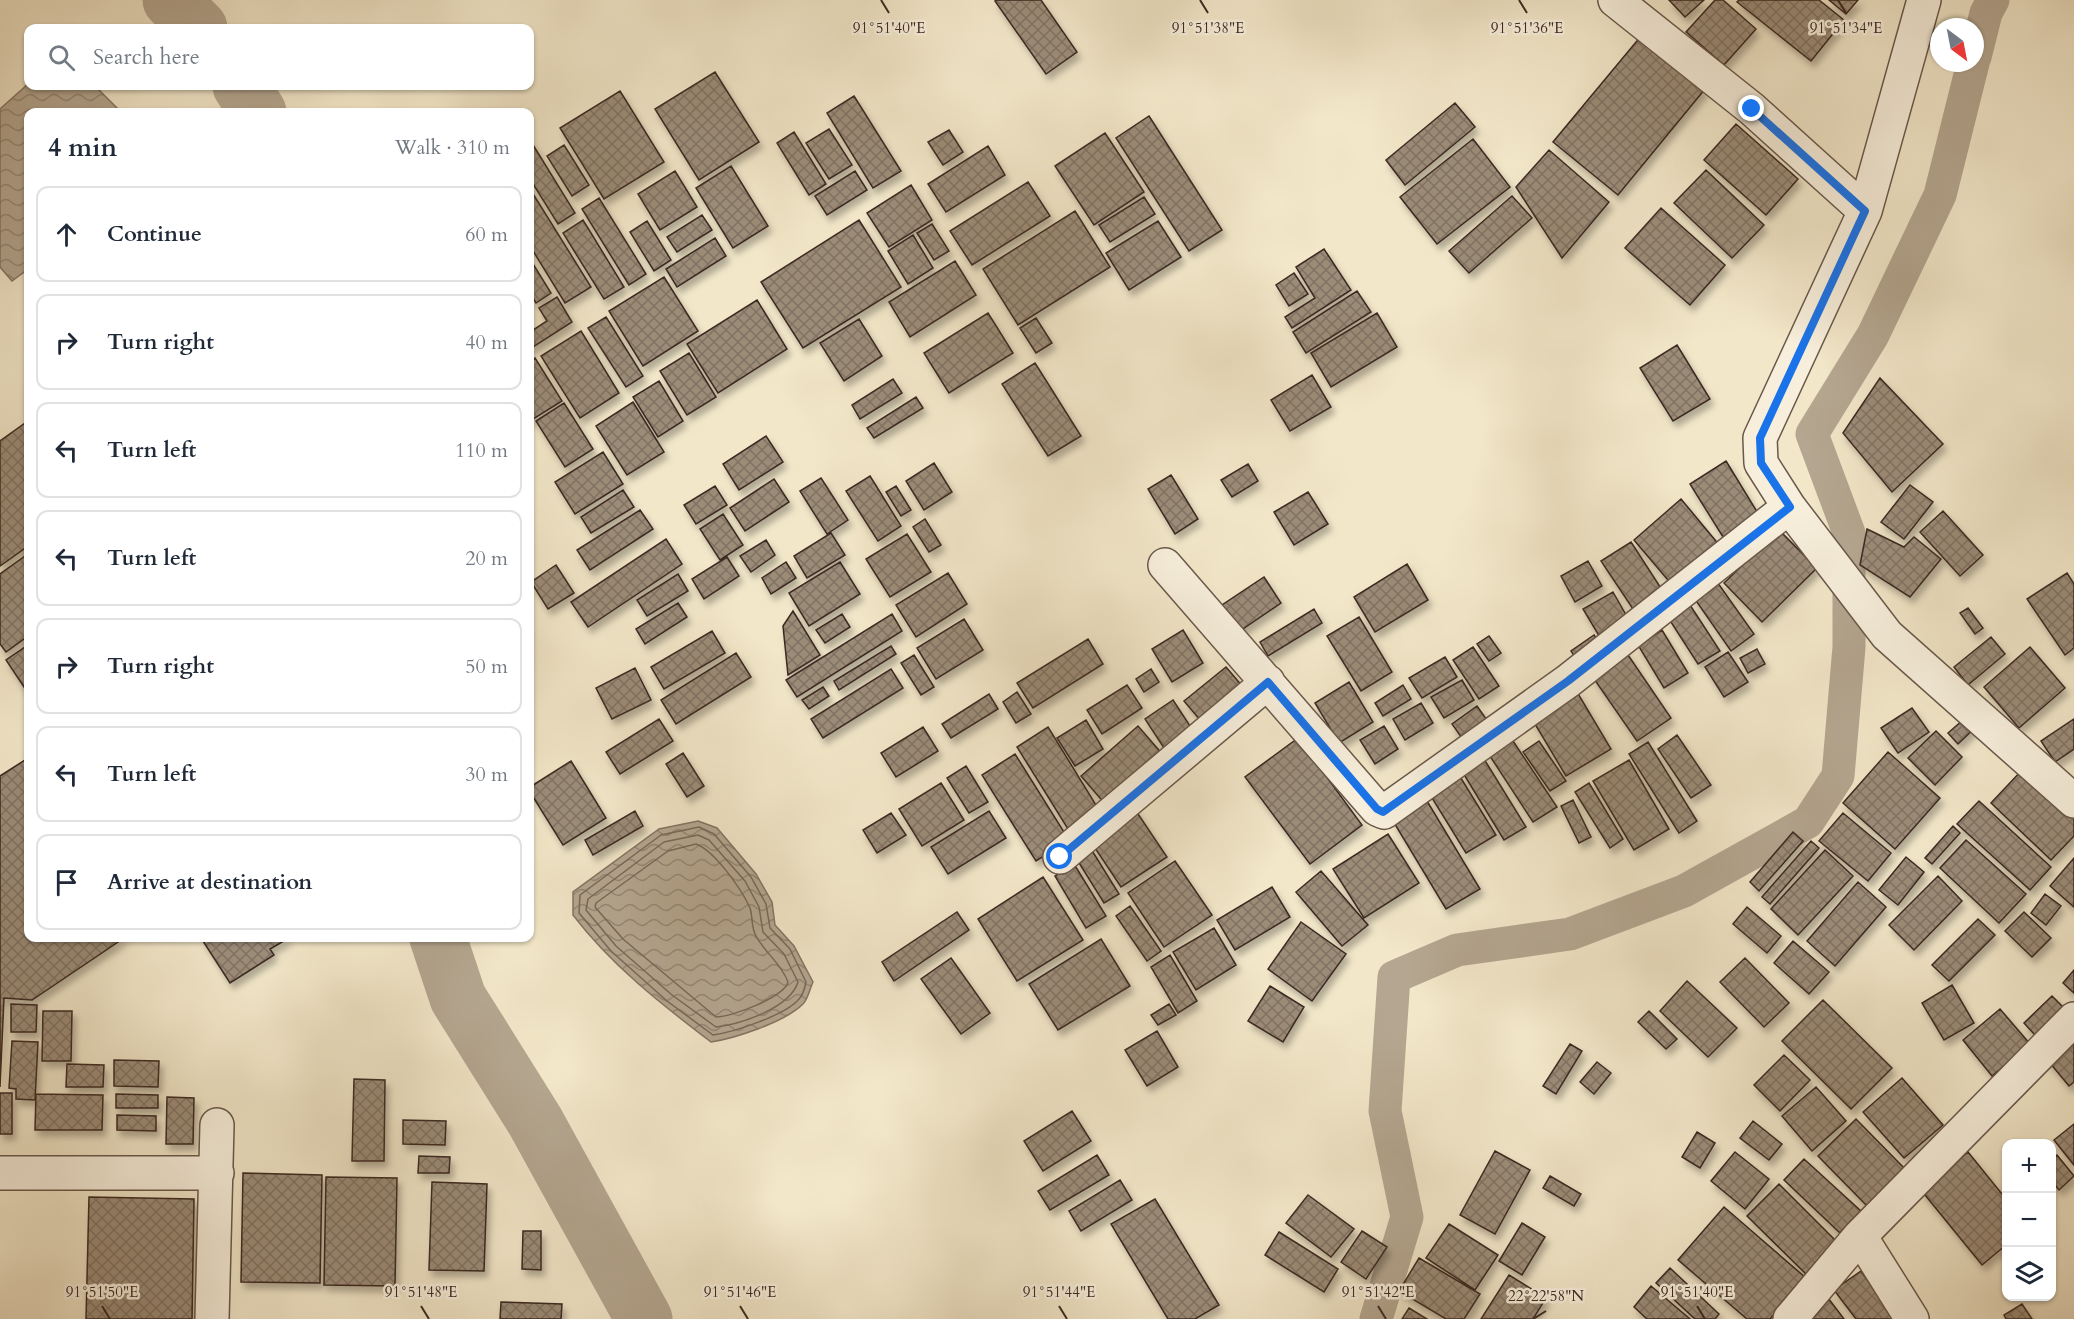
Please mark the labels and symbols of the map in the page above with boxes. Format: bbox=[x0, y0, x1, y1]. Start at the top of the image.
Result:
text: 91°51'40"E bbox=[853, 18, 925, 38]
text: 91°51'38"E bbox=[1172, 18, 1244, 38]
text: 91°51'36"E bbox=[1491, 18, 1563, 38]
text: 91°51'34"E bbox=[1810, 18, 1882, 38]
north arrow bbox=[1930, 18, 1984, 72]
route end bbox=[1738, 95, 1764, 121]
route start bbox=[1046, 843, 1072, 869]
text: 91°51'50"E bbox=[66, 1282, 138, 1302]
text: 91°51'48"E bbox=[385, 1282, 457, 1302]
text: 91°51'46"E bbox=[704, 1282, 776, 1302]
text: 91°51'44"E bbox=[1023, 1282, 1095, 1302]
text: 91°51'42"E bbox=[1342, 1282, 1414, 1302]
text: 91°51'40"E bbox=[1661, 1282, 1733, 1302]
text: 22°22'58"N bbox=[1508, 1286, 1584, 1306]

